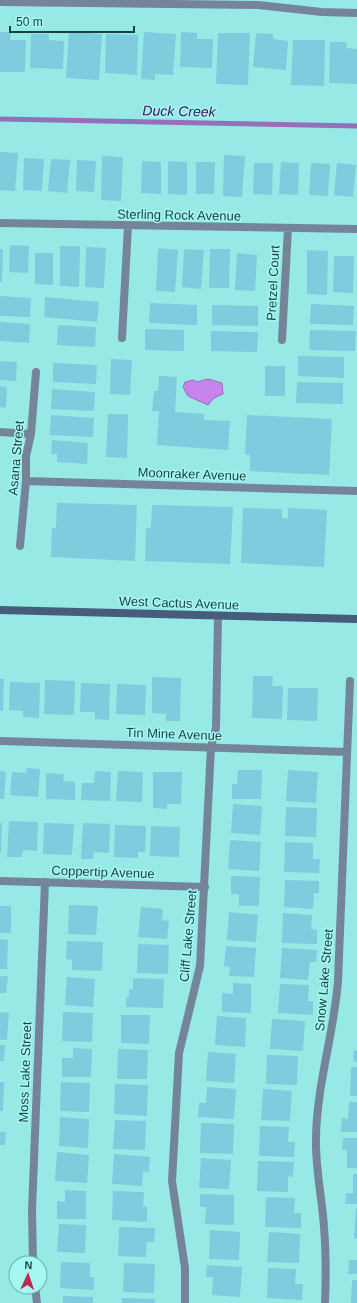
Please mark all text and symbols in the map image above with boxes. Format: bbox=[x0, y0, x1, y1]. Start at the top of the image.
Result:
scale bar bbox=[10, 8, 134, 34]
text: 50 m bbox=[16, 15, 43, 29]
water label: Duck Creek bbox=[142, 102, 217, 120]
street label: Sterling Rock Avenue bbox=[117, 206, 241, 224]
street label: Pretzel Court bbox=[264, 244, 282, 321]
street label: Asana Street bbox=[5, 420, 27, 496]
street label: Moonraker Avenue bbox=[137, 465, 247, 483]
street label: West Cactus Avenue bbox=[119, 593, 239, 613]
street label: Tin Mine Avenue bbox=[126, 725, 222, 743]
street label: Coppertip Avenue bbox=[51, 863, 155, 881]
street label: Cliff Lake Street bbox=[177, 889, 200, 983]
street label: Snow Lake Street bbox=[312, 928, 336, 1032]
street label: Moss Lake Street bbox=[16, 1021, 34, 1123]
north arrow bbox=[8, 1255, 48, 1295]
text: N bbox=[24, 1259, 33, 1271]

